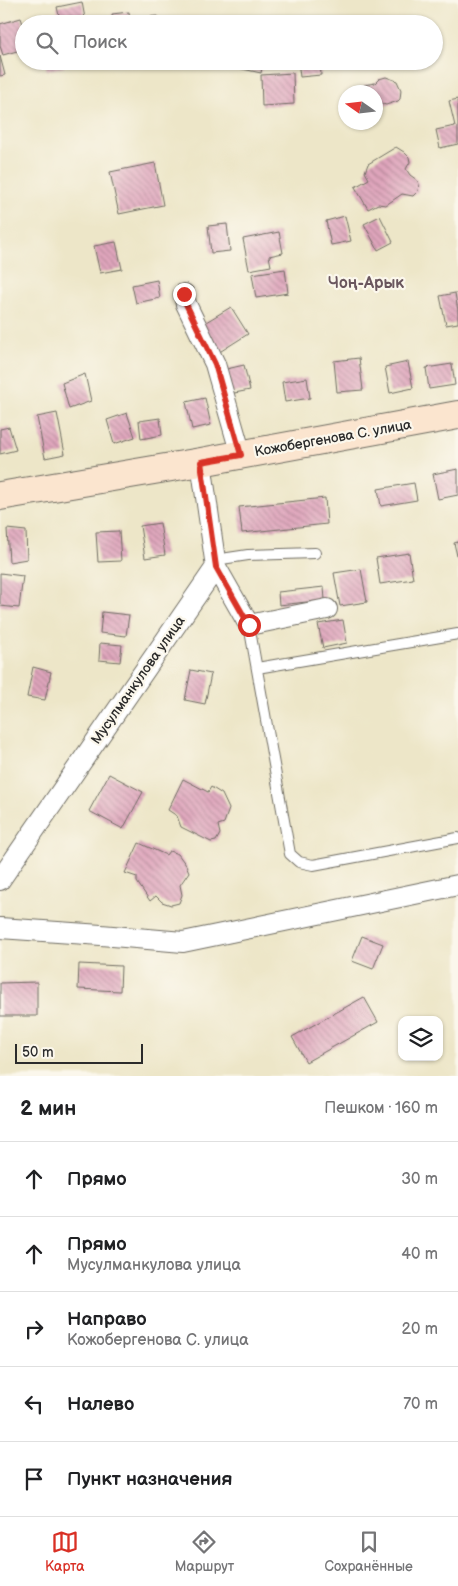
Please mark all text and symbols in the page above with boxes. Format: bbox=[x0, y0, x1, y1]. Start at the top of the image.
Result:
search box bbox=[15, 15, 443, 70]
icon: search bbox=[33, 29, 61, 57]
text: Поиск bbox=[73, 31, 127, 54]
north arrow bbox=[338, 85, 383, 130]
district label: Чоң-Арык bbox=[328, 274, 404, 293]
route end bbox=[173, 283, 196, 306]
street label: Кожобергенова С. улица bbox=[253, 416, 413, 460]
street label: Мусулманкулова улица bbox=[87, 612, 189, 747]
route start bbox=[238, 614, 261, 637]
map controls bbox=[398, 1016, 443, 1061]
button: layers bbox=[398, 1016, 443, 1061]
scale bar bbox=[15, 1041, 142, 1064]
text: 50 m bbox=[22, 1044, 54, 1061]
text: 2 мин bbox=[20, 1096, 76, 1121]
text: Пешком · 160 m bbox=[324, 1099, 438, 1118]
icon: ahead bbox=[20, 1165, 48, 1193]
text: Прямо bbox=[67, 1168, 127, 1191]
text: 30 m bbox=[401, 1170, 438, 1189]
text: Прямо bbox=[67, 1233, 127, 1256]
icon: ahead bbox=[20, 1240, 48, 1268]
text: 40 m bbox=[401, 1245, 438, 1264]
text: Мусулманкулова улица bbox=[67, 1256, 241, 1275]
text: Направо bbox=[67, 1308, 147, 1331]
icon: right bbox=[20, 1315, 48, 1343]
text: 20 m bbox=[402, 1320, 438, 1339]
text: Кожобергенова С. улица bbox=[67, 1331, 249, 1350]
icon: left bbox=[20, 1390, 48, 1418]
text: Налево bbox=[67, 1393, 134, 1416]
text: 70 m bbox=[403, 1395, 438, 1414]
icon: arrive bbox=[20, 1465, 48, 1493]
text: Пункт назначения bbox=[67, 1468, 232, 1491]
tab: Карта bbox=[45, 1528, 85, 1575]
tab: Маршрут bbox=[175, 1528, 234, 1575]
tab: Сохранённые bbox=[324, 1528, 413, 1575]

